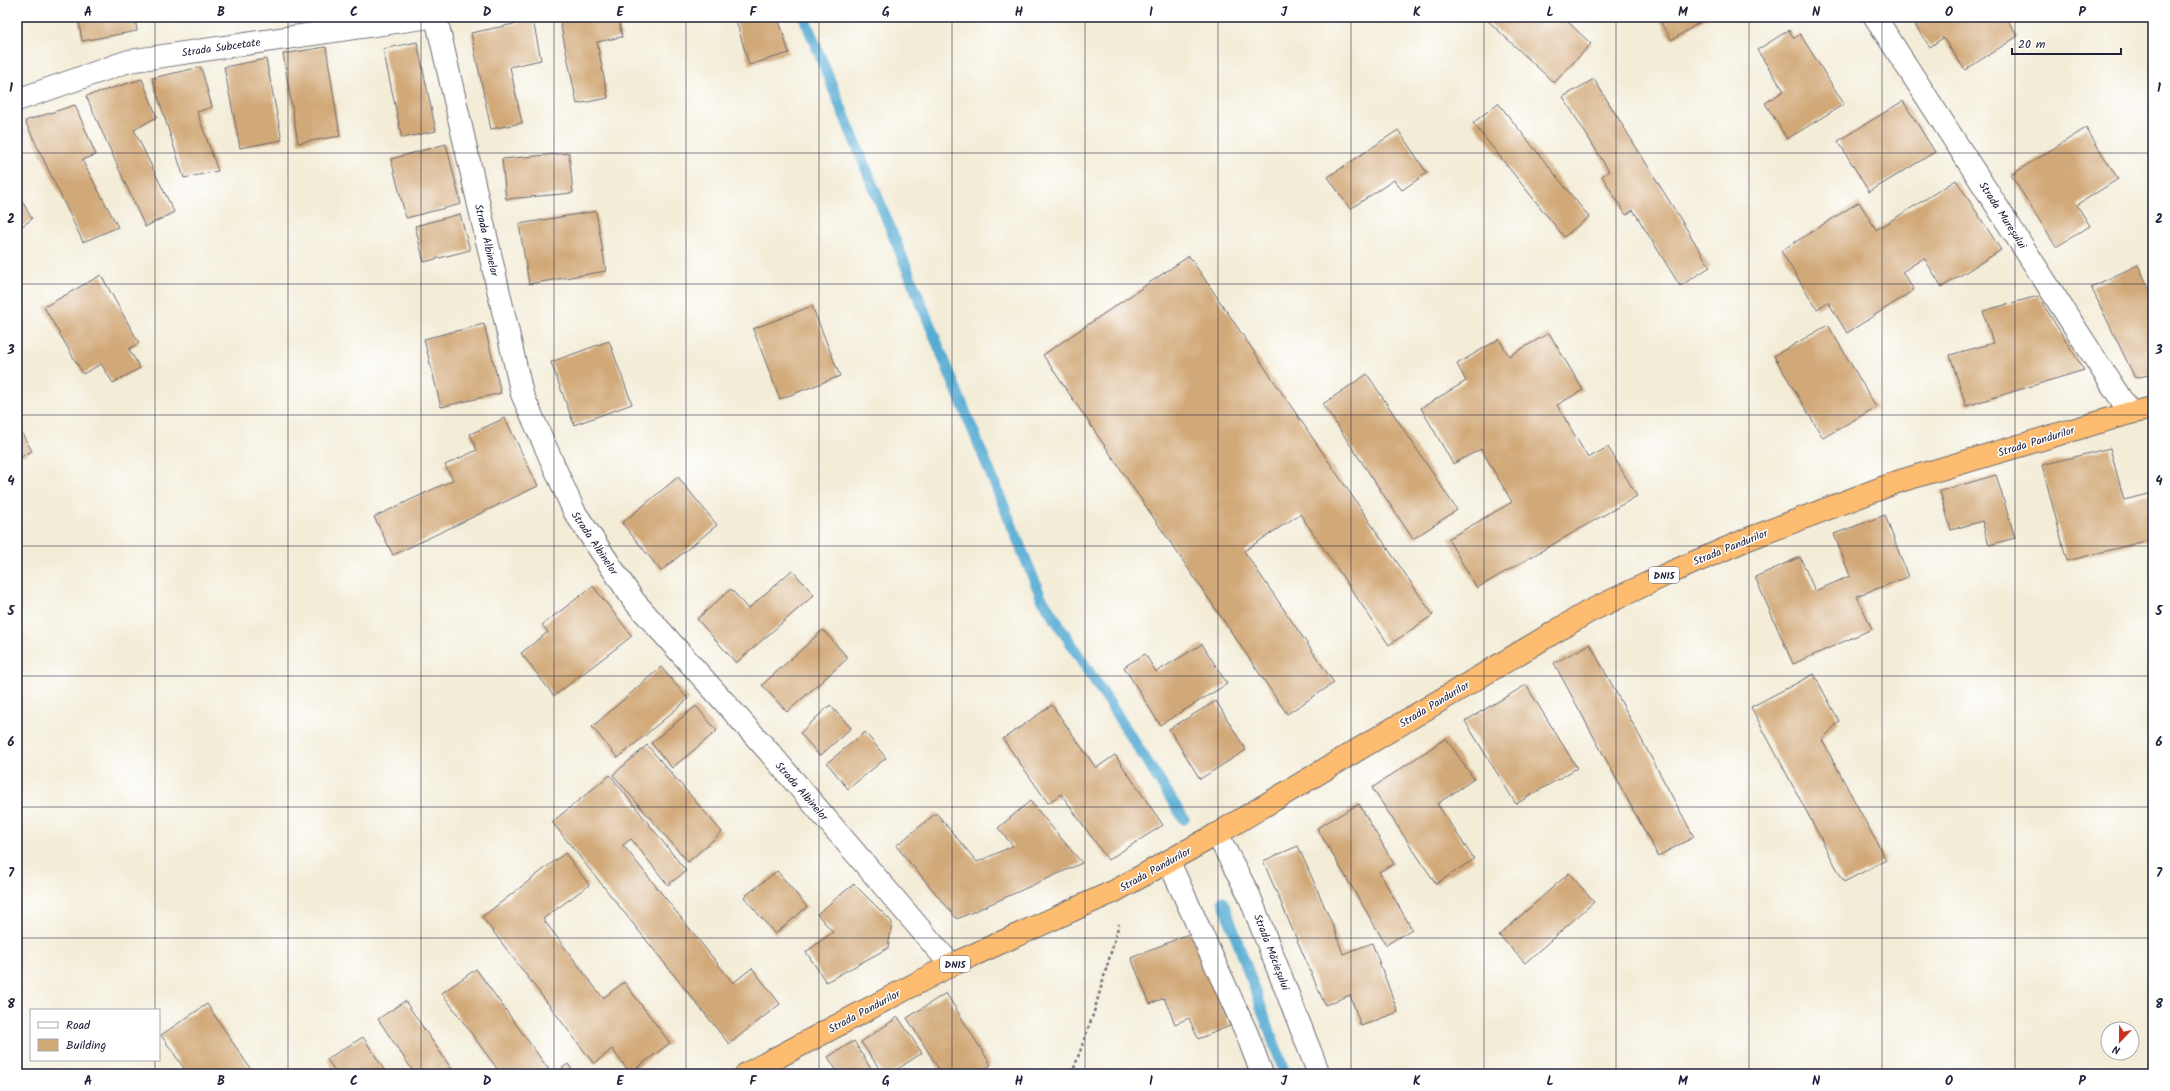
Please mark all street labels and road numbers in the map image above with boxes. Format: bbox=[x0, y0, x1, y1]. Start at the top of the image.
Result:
street label: Strada Subcetate bbox=[181, 34, 262, 62]
street label: Strada Mureșului bbox=[1974, 178, 2031, 253]
street label: Strada Albinelor bbox=[469, 202, 503, 280]
street label: Strada Pandurilor bbox=[1996, 421, 2078, 462]
street label: Strada Albinelor bbox=[566, 508, 623, 580]
street label: Strada Pandurilor bbox=[1690, 524, 1772, 571]
road number: DN15 bbox=[1649, 567, 1679, 583]
street label: Strada Pandurilor bbox=[1396, 676, 1474, 733]
street label: Strada Albinelor bbox=[770, 758, 833, 826]
street label: Strada Pandurilor bbox=[1116, 842, 1196, 897]
street label: Strada Măcieșului bbox=[1248, 911, 1294, 994]
road number: DN15 bbox=[940, 956, 970, 972]
street label: Strada Pandurilor bbox=[825, 985, 905, 1038]

